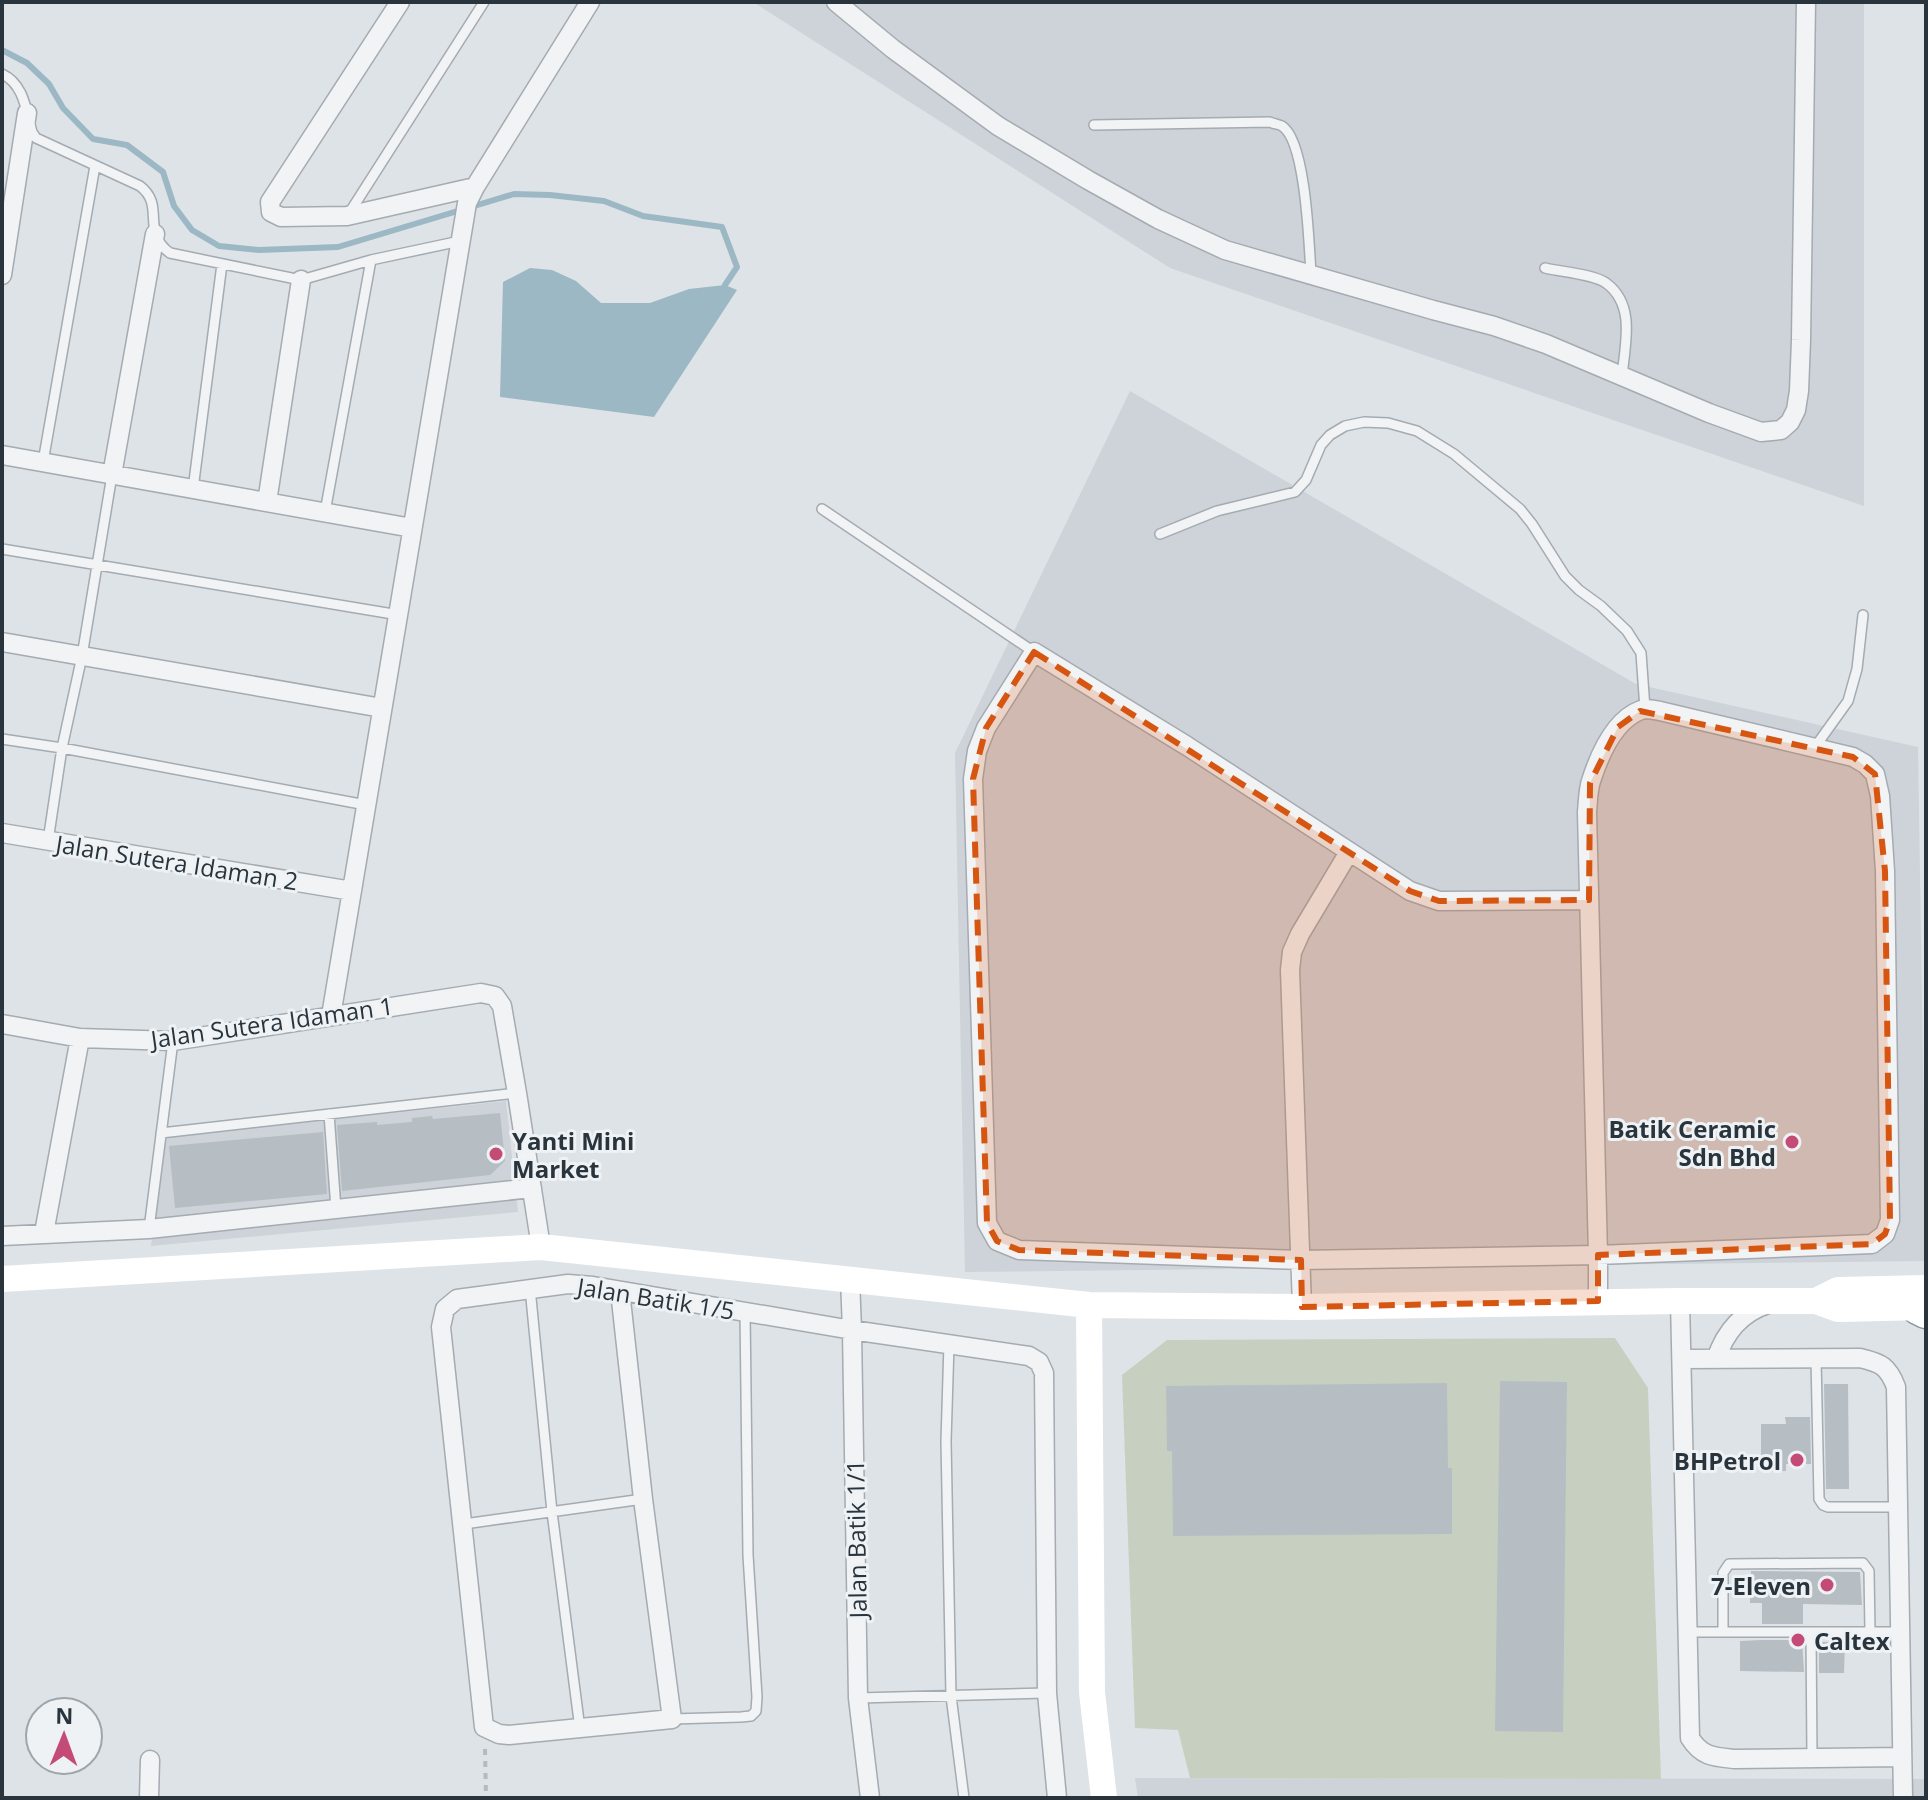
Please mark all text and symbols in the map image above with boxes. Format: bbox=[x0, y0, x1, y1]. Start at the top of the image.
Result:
street label: Jalan Sutera Idaman 2 bbox=[52, 826, 300, 897]
street label: Jalan Sutera Idaman 1 bbox=[147, 989, 395, 1056]
place label: Batik Ceramic Sdn Bhd bbox=[1608, 1112, 1776, 1173]
place label: Yanti Mini Market bbox=[512, 1124, 634, 1185]
marker: Batik Ceramic Sdn Bhd bbox=[1783, 1133, 1801, 1151]
marker: Yanti Mini Market bbox=[487, 1145, 505, 1163]
street label: Jalan Batik 1/5 bbox=[573, 1269, 737, 1327]
place label: BHPetrol bbox=[1674, 1444, 1781, 1477]
marker: BHPetrol bbox=[1788, 1451, 1806, 1469]
street label: Jalan Batik 1/1 bbox=[838, 1459, 874, 1621]
place label: 7-Eleven bbox=[1711, 1569, 1811, 1602]
marker: 7-Eleven bbox=[1818, 1576, 1836, 1594]
place label: Caltex bbox=[1814, 1624, 1890, 1657]
marker: Caltex bbox=[1789, 1631, 1807, 1649]
north arrow bbox=[24, 1696, 104, 1776]
text: N bbox=[55, 1700, 74, 1730]

